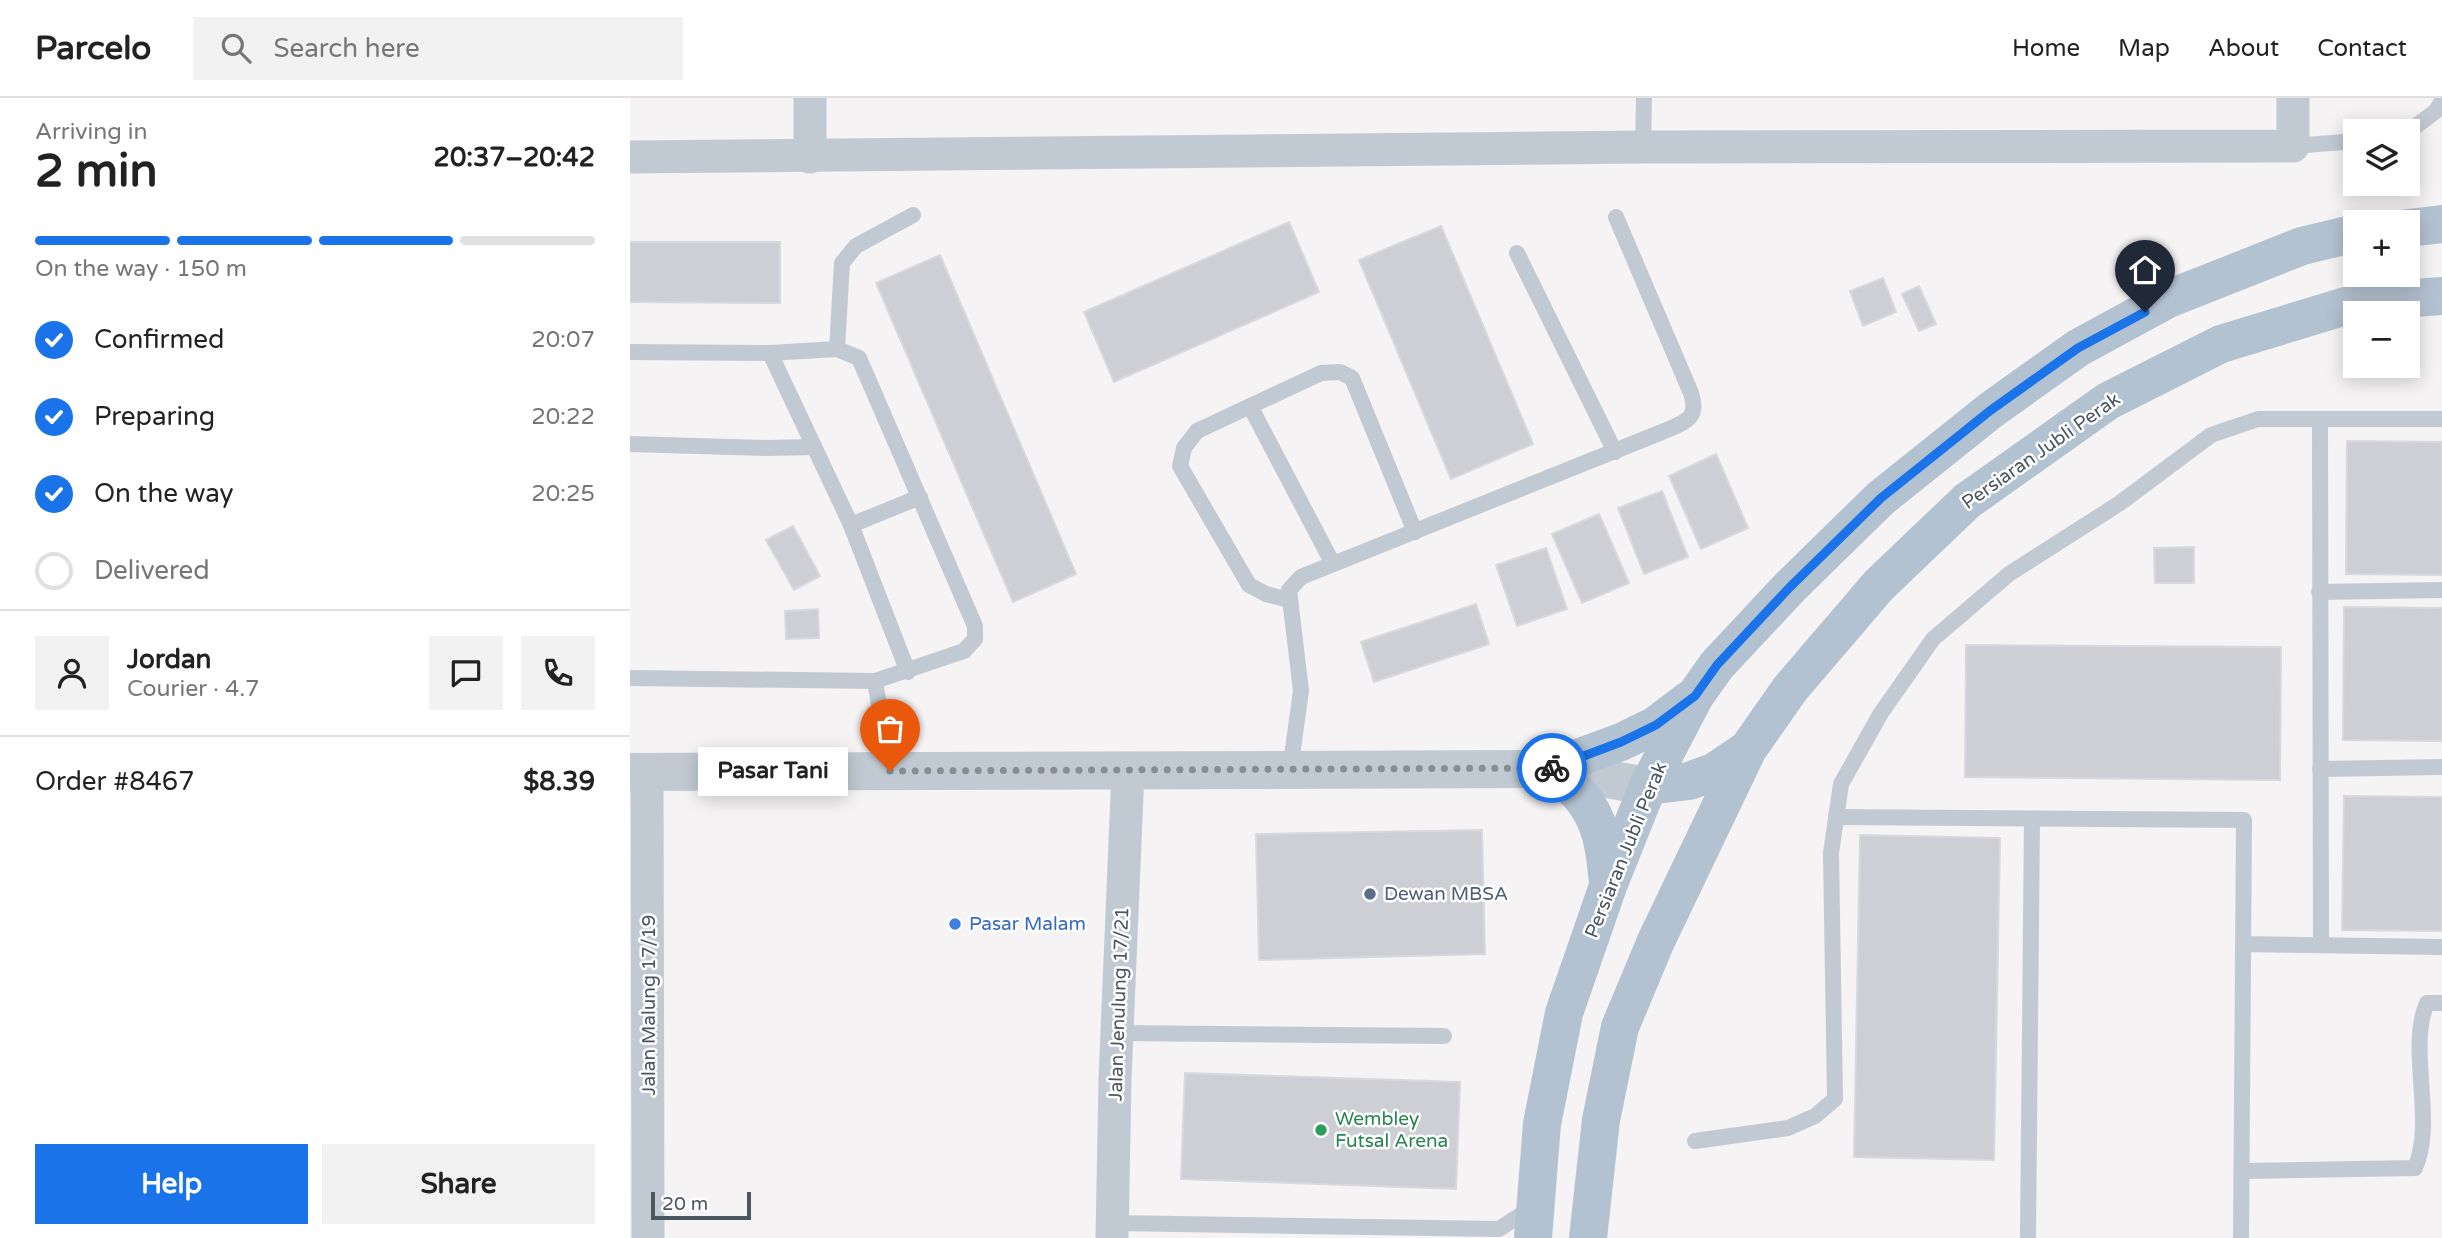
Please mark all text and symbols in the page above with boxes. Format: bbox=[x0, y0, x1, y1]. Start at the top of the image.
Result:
search box bbox=[193, 17, 683, 80]
text: Parcelo bbox=[35, 29, 151, 68]
icon: search bbox=[217, 29, 255, 67]
text: Search here bbox=[273, 33, 420, 64]
text: Home bbox=[2012, 34, 2080, 63]
text: Map bbox=[2118, 34, 2170, 63]
text: About bbox=[2208, 34, 2279, 63]
text: Contact bbox=[2317, 34, 2407, 63]
text: Arriving in bbox=[35, 118, 148, 146]
map controls bbox=[2343, 119, 2420, 378]
button: layers bbox=[2343, 119, 2420, 196]
text: 20:37–20:42 bbox=[434, 142, 595, 173]
text: 2 min bbox=[35, 144, 158, 199]
button: + bbox=[2343, 210, 2420, 287]
pin bbox=[2115, 240, 2175, 312]
icon: home bbox=[2126, 251, 2164, 289]
text: On the way · 150 m bbox=[35, 255, 247, 283]
button: − bbox=[2343, 301, 2420, 378]
icon: check bbox=[35, 321, 73, 359]
text: Confirmed bbox=[94, 324, 224, 355]
text: 20:07 bbox=[531, 326, 595, 354]
street label: Persiaran Jubli Perak bbox=[1958, 388, 2124, 514]
icon: check bbox=[35, 398, 73, 436]
text: Preparing bbox=[94, 401, 215, 432]
text: 20:22 bbox=[531, 403, 595, 431]
icon: check bbox=[35, 475, 73, 513]
text: On the way bbox=[94, 478, 234, 509]
text: 20:25 bbox=[531, 480, 595, 508]
text: Delivered bbox=[94, 555, 210, 586]
button: person bbox=[35, 636, 109, 710]
button: chat bbox=[429, 636, 503, 710]
button: phone bbox=[521, 636, 595, 710]
text: Jordan bbox=[127, 644, 211, 675]
text: Courier · 4.7 bbox=[127, 675, 260, 703]
pin bbox=[860, 699, 920, 771]
icon: bag bbox=[871, 710, 909, 748]
courier bbox=[1517, 733, 1587, 803]
callout: Pasar Tani bbox=[698, 746, 848, 796]
icon: bike bbox=[1533, 749, 1571, 787]
text: Pasar Tani bbox=[717, 757, 829, 785]
street label: Persiaran Jubli Perak bbox=[1581, 759, 1671, 941]
text: Order #8467 bbox=[35, 766, 195, 797]
text: $8.39 bbox=[523, 766, 595, 797]
place label: Dewan MBSA bbox=[1384, 883, 1508, 905]
marker: Dewan MBSA bbox=[1362, 886, 1378, 902]
street label: Jalan Jenulung 17/21 bbox=[1105, 906, 1133, 1102]
place label: Pasar Malam bbox=[969, 913, 1086, 935]
street label: Jalan Malung 17/19 bbox=[638, 915, 660, 1095]
marker: Pasar Malam bbox=[947, 916, 963, 932]
place label: Wembley Futsal Arena bbox=[1335, 1108, 1448, 1152]
marker: Wembley Futsal Arena bbox=[1313, 1122, 1329, 1138]
button: Help bbox=[35, 1144, 308, 1224]
button: Share bbox=[322, 1144, 595, 1224]
scale bar bbox=[651, 1189, 751, 1221]
text: 20 m bbox=[662, 1193, 708, 1215]

